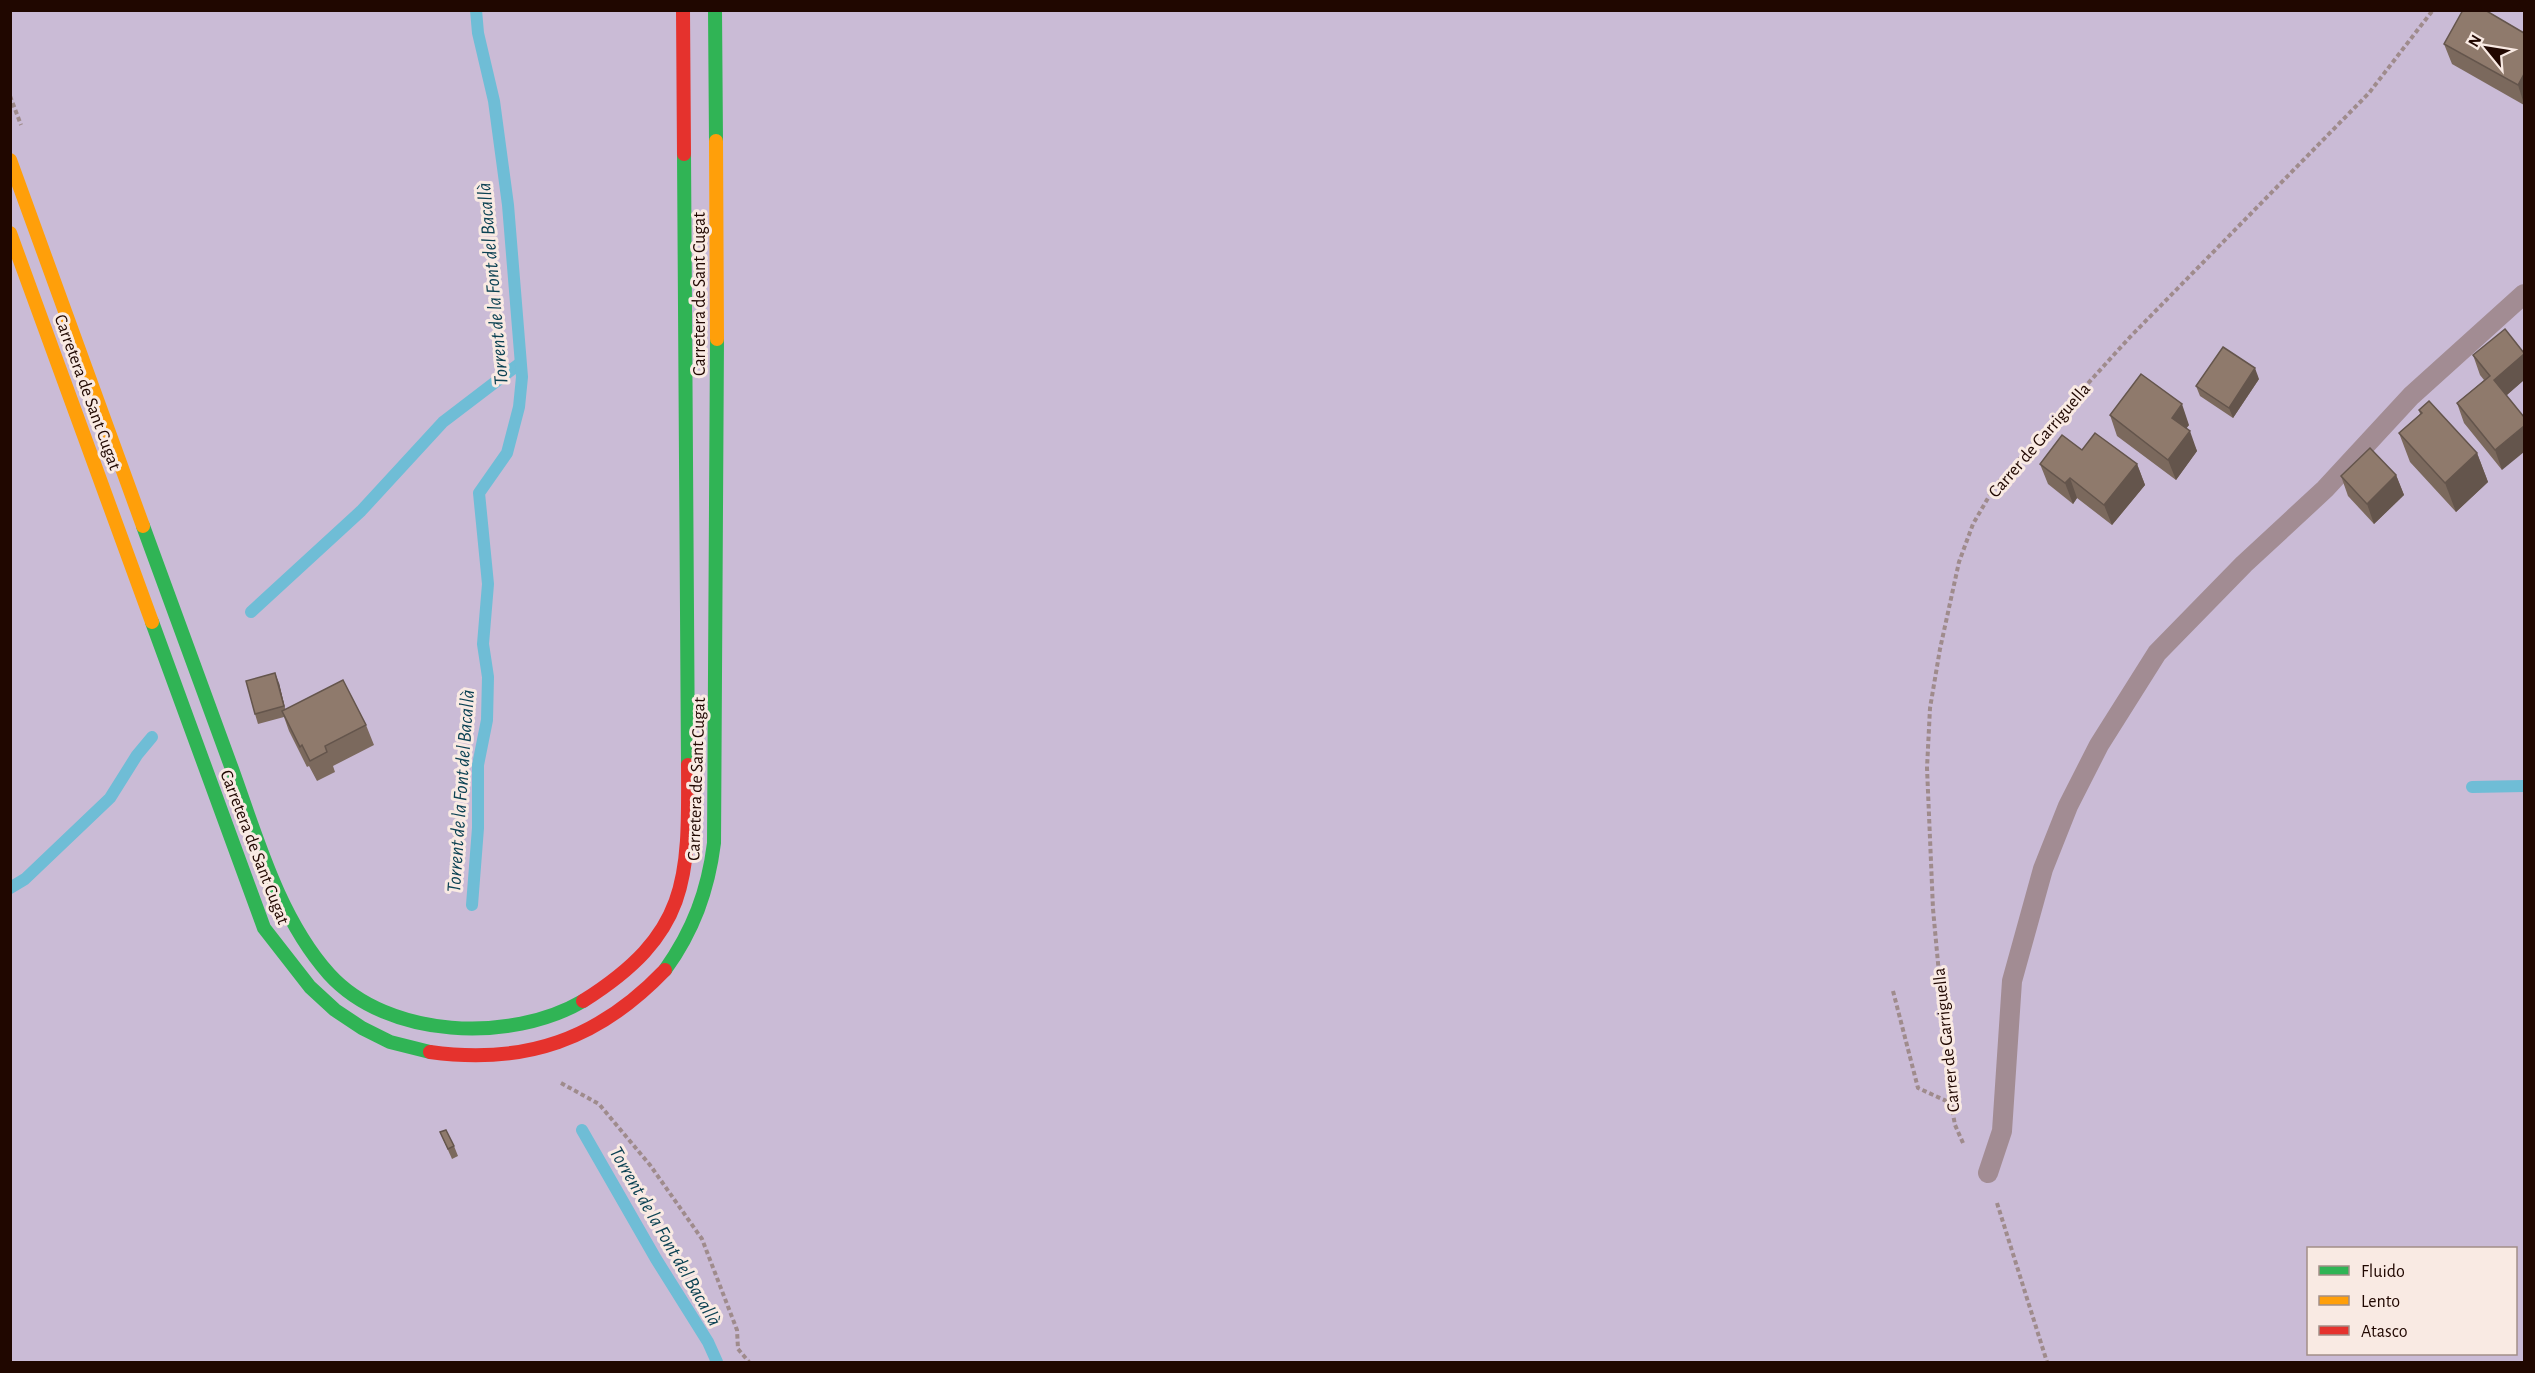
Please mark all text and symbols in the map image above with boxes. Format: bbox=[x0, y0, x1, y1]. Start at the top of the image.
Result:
north arrow bbox=[2457, 18, 2517, 78]
text: N bbox=[2465, 32, 2485, 50]
water label: Torrent de la Font del Bacallà bbox=[474, 182, 512, 386]
street label: Carretera de Sant Cugat bbox=[691, 212, 709, 376]
street label: Carretera de Sant Cugat bbox=[51, 312, 124, 473]
street label: Carrer de Garriguella bbox=[1985, 380, 2094, 501]
water label: Torrent de la Font del Bacallà bbox=[444, 689, 478, 893]
street label: Carretera de Sant Cugat bbox=[685, 697, 709, 861]
street label: Carretera de Sant Cugat bbox=[216, 768, 292, 927]
street label: Carrer de Garriguella bbox=[1930, 967, 1964, 1113]
water label: Torrent de la Font del Bacallà bbox=[606, 1143, 725, 1330]
legend bbox=[2307, 1247, 2517, 1355]
text: Fluido bbox=[2361, 1263, 2405, 1281]
text: Lento bbox=[2361, 1293, 2400, 1311]
text: Atasco bbox=[2361, 1323, 2408, 1341]

